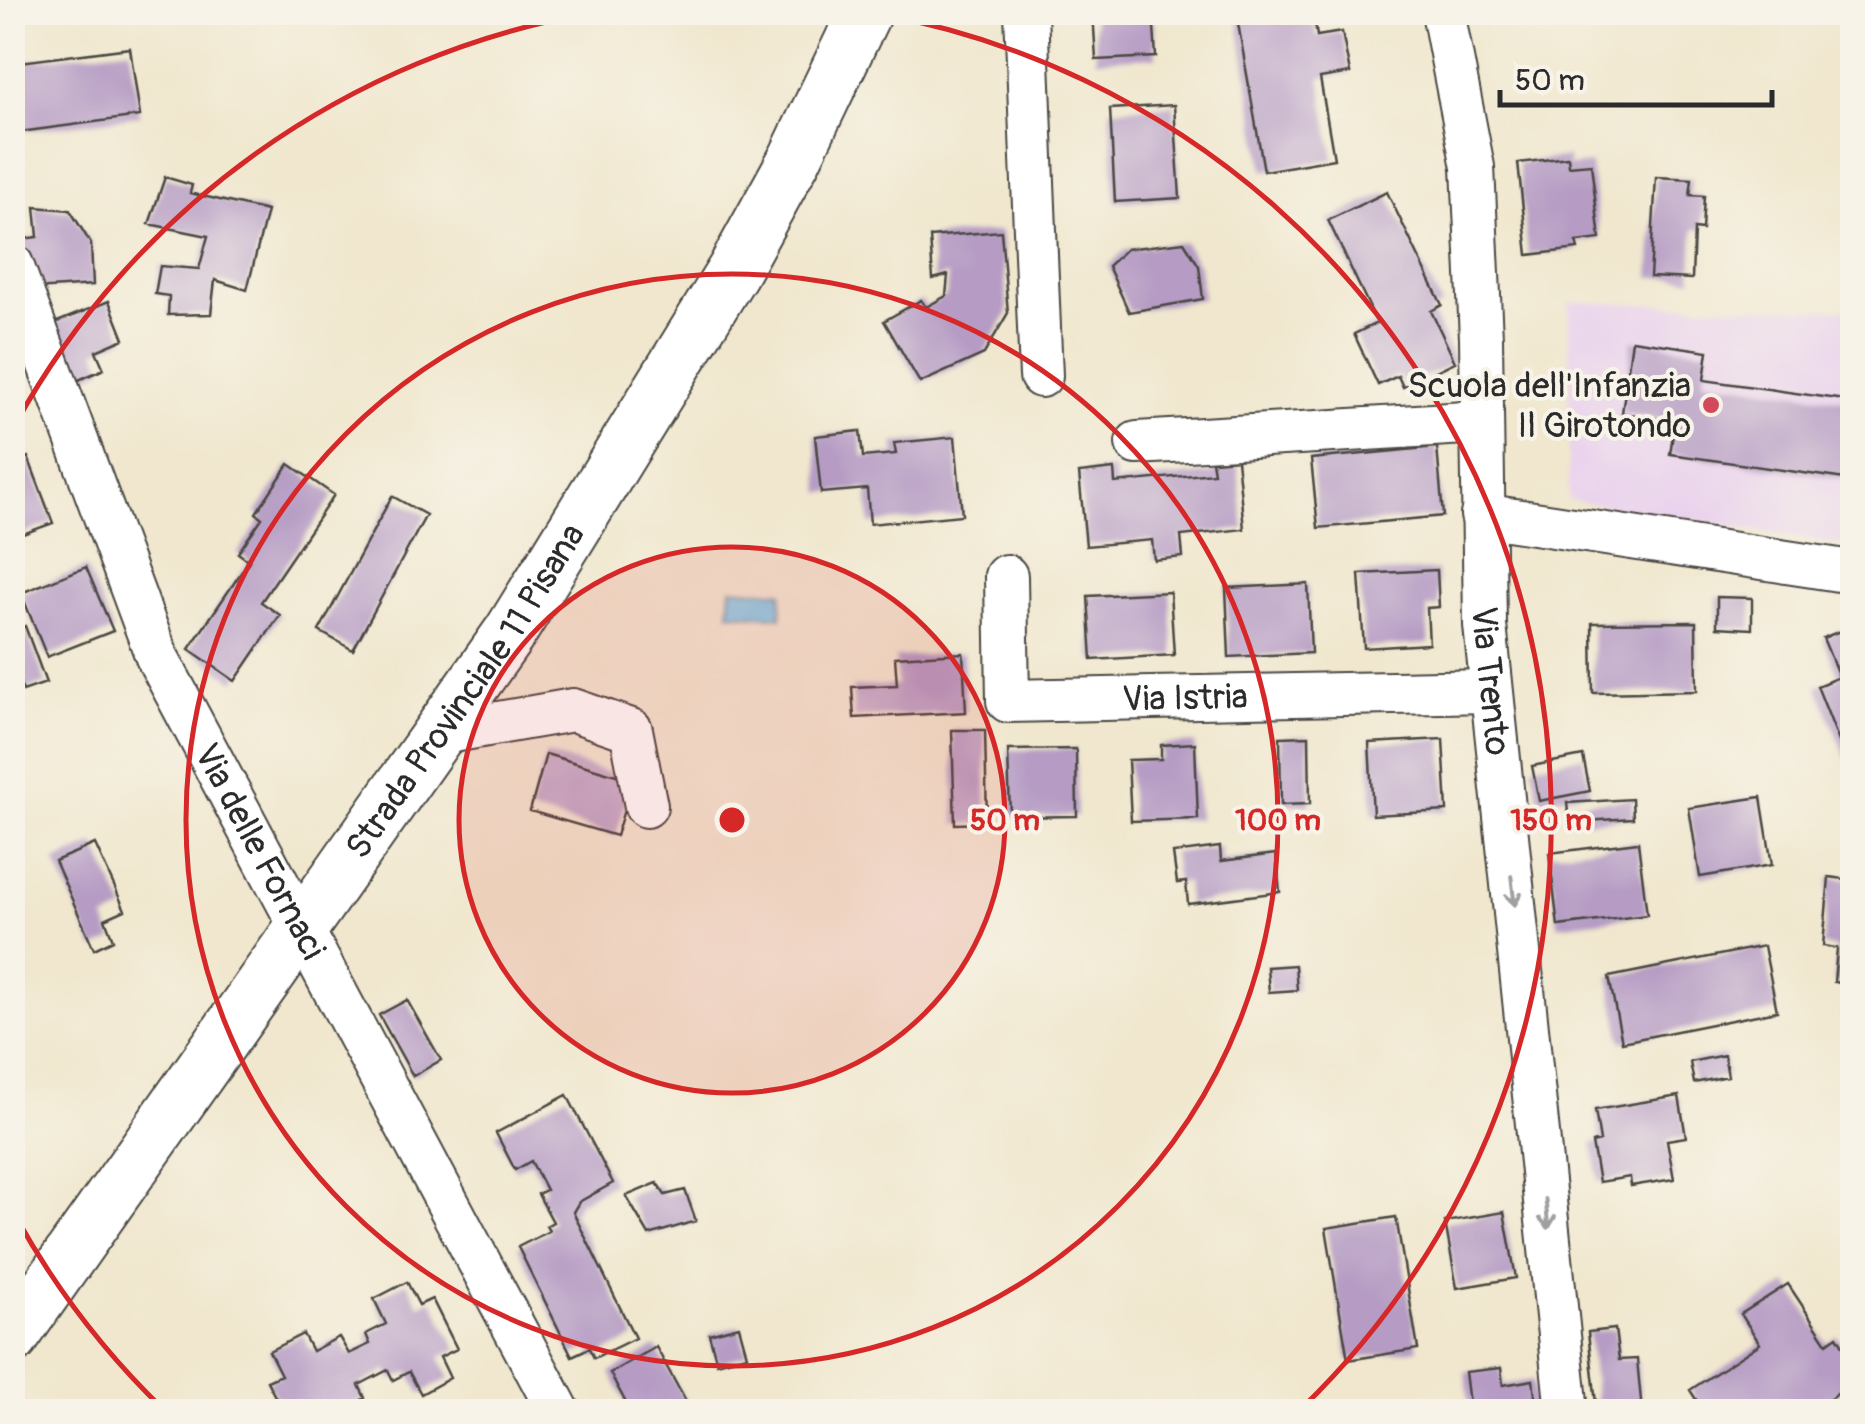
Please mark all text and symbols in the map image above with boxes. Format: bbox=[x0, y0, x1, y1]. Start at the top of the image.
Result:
scale bar bbox=[1500, 45, 1772, 107]
text: 50 m bbox=[1515, 62, 1585, 99]
place label: Scuola dell'Infanzia Il Girotondo bbox=[1408, 364, 1691, 448]
marker: Scuola dell'Infanzia Il Girotondo bbox=[1700, 394, 1722, 416]
street label: Strada Provinciale 11 Pisana bbox=[336, 516, 595, 868]
street label: Via Trento bbox=[1462, 606, 1519, 758]
street label: Via Istria bbox=[1122, 675, 1248, 722]
street label: Via delle Fornaci bbox=[184, 736, 335, 967]
centre of rings bbox=[714, 802, 750, 838]
text: 50 m bbox=[970, 802, 1040, 839]
text: 100 m bbox=[1235, 802, 1321, 839]
text: 150 m bbox=[1510, 802, 1592, 839]
one-way arrow bbox=[1504, 874, 1523, 906]
one-way arrow bbox=[1538, 1197, 1557, 1229]

